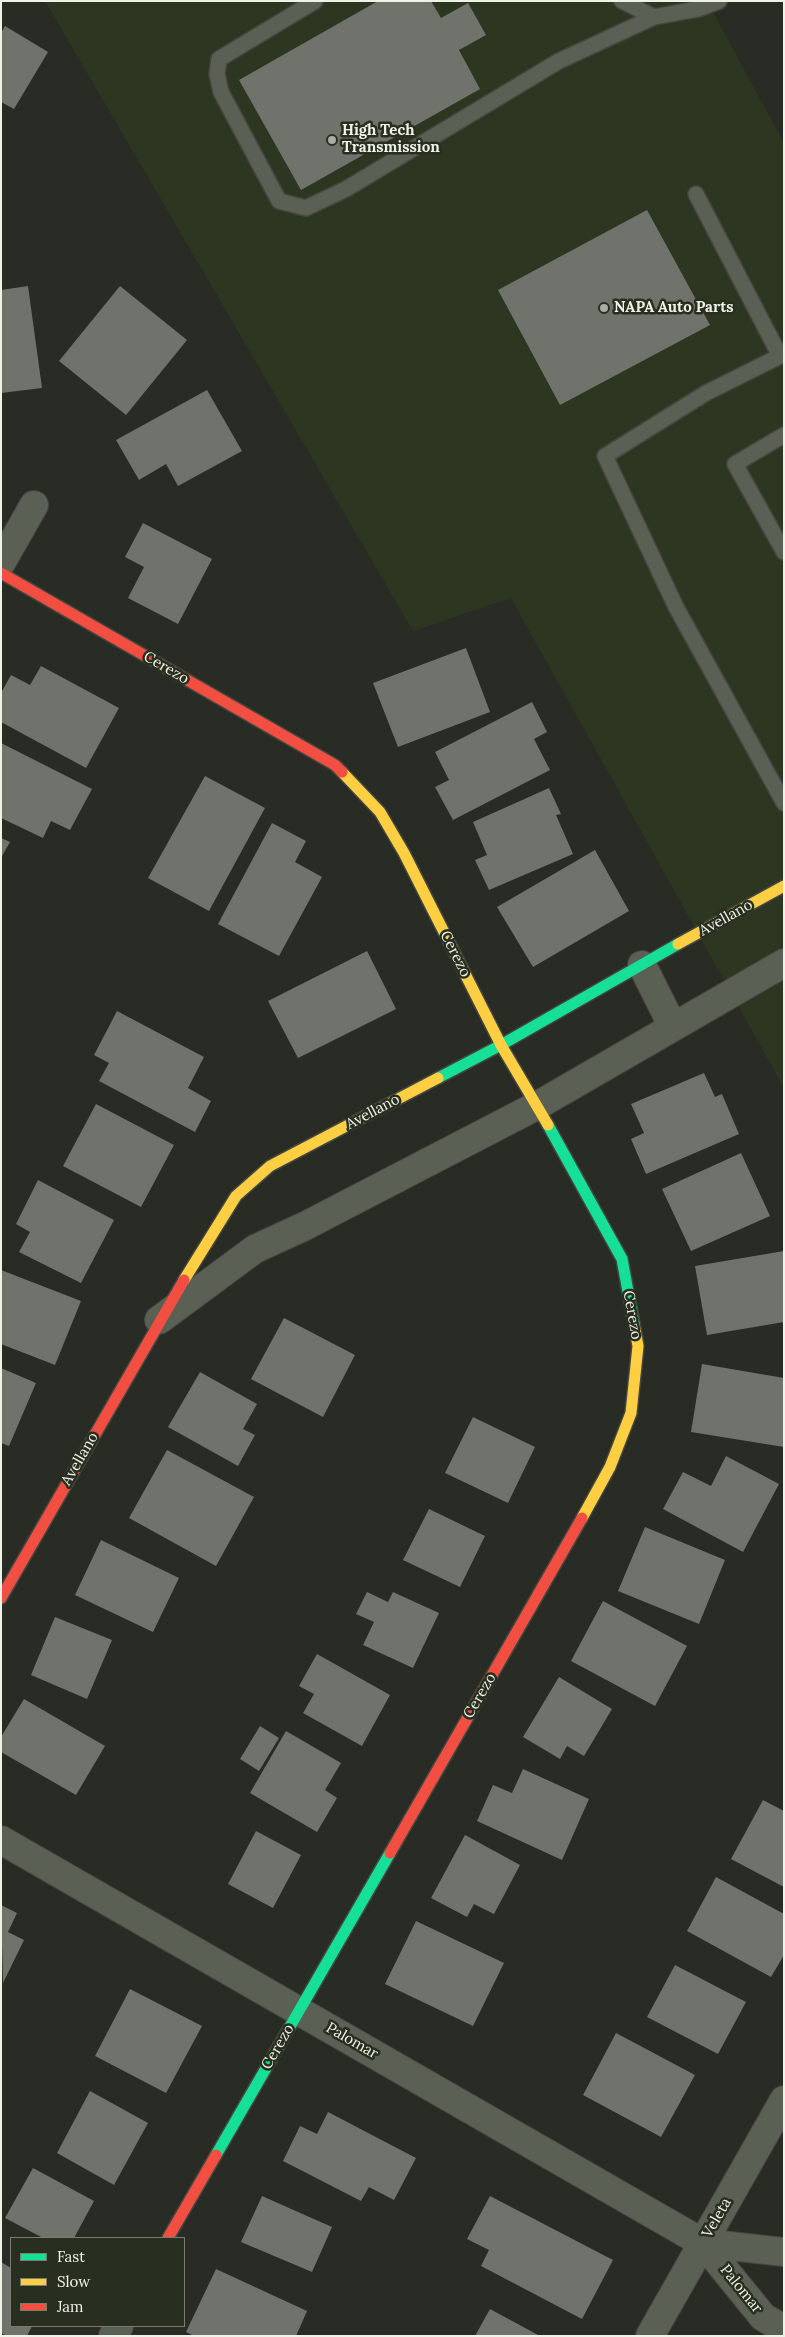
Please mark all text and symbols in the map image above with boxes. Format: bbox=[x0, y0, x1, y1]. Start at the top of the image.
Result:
place label: High Tech Transmission bbox=[342, 122, 440, 157]
marker: High Tech Transmission bbox=[326, 134, 338, 146]
place label: NAPA Auto Parts bbox=[614, 299, 734, 317]
marker: NAPA Auto Parts bbox=[598, 302, 610, 314]
street label: Cerezo bbox=[140, 648, 192, 688]
street label: Avellano bbox=[696, 896, 756, 940]
street label: Cerezo bbox=[436, 928, 474, 980]
street label: Avellano bbox=[343, 1090, 403, 1134]
street label: Cerezo bbox=[619, 1289, 645, 1341]
street label: Avellano bbox=[58, 1429, 102, 1489]
street label: Cerezo bbox=[460, 1670, 500, 1722]
street label: Palomar bbox=[323, 2019, 381, 2063]
street label: Cerezo bbox=[258, 2021, 298, 2073]
street label: Veleta bbox=[698, 2195, 736, 2241]
legend bbox=[10, 2237, 185, 2327]
text: Fast bbox=[57, 2247, 85, 2266]
street label: Palomar bbox=[716, 2261, 766, 2317]
text: Slow bbox=[57, 2272, 90, 2291]
text: Jam bbox=[57, 2297, 84, 2316]

